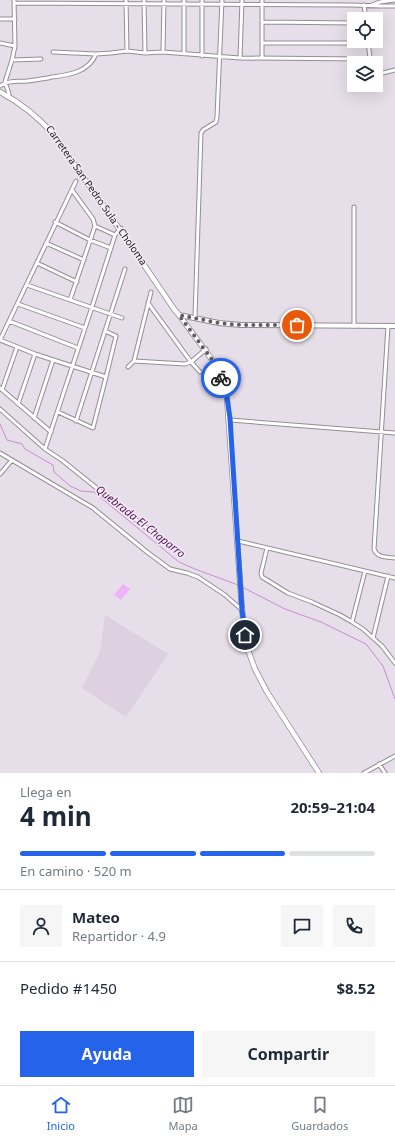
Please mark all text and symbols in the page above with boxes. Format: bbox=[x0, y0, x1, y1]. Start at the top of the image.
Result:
map controls bbox=[347, 12, 383, 92]
button: locate bbox=[347, 12, 383, 48]
button: layers bbox=[347, 56, 383, 92]
street label: Carretera San Pedro Sula - Choloma bbox=[43, 122, 151, 268]
pin bbox=[280, 308, 314, 342]
icon: bag bbox=[286, 314, 308, 336]
courier bbox=[201, 358, 241, 398]
icon: bike bbox=[210, 367, 232, 389]
water label: Quebrada El Chaparro bbox=[93, 481, 189, 561]
pin bbox=[228, 618, 262, 652]
icon: home bbox=[234, 624, 256, 646]
text: Llega en bbox=[20, 783, 72, 801]
text: 20:59–21:04 bbox=[290, 797, 375, 817]
text: 4 min bbox=[20, 798, 92, 834]
text: En camino · 520 m bbox=[20, 862, 132, 880]
button: person bbox=[20, 905, 62, 947]
button: chat bbox=[281, 905, 323, 947]
button: phone bbox=[333, 905, 375, 947]
text: Mateo bbox=[72, 907, 120, 927]
text: Repartidor · 4.9 bbox=[72, 927, 166, 945]
text: Pedido #1450 bbox=[20, 978, 117, 998]
text: $8.52 bbox=[336, 978, 375, 998]
button: Ayuda bbox=[20, 1031, 194, 1077]
button: Compartir bbox=[202, 1031, 375, 1077]
tab: Inicio bbox=[47, 1094, 75, 1133]
tab: Mapa bbox=[169, 1094, 198, 1133]
tab: Guardados bbox=[291, 1094, 348, 1133]

